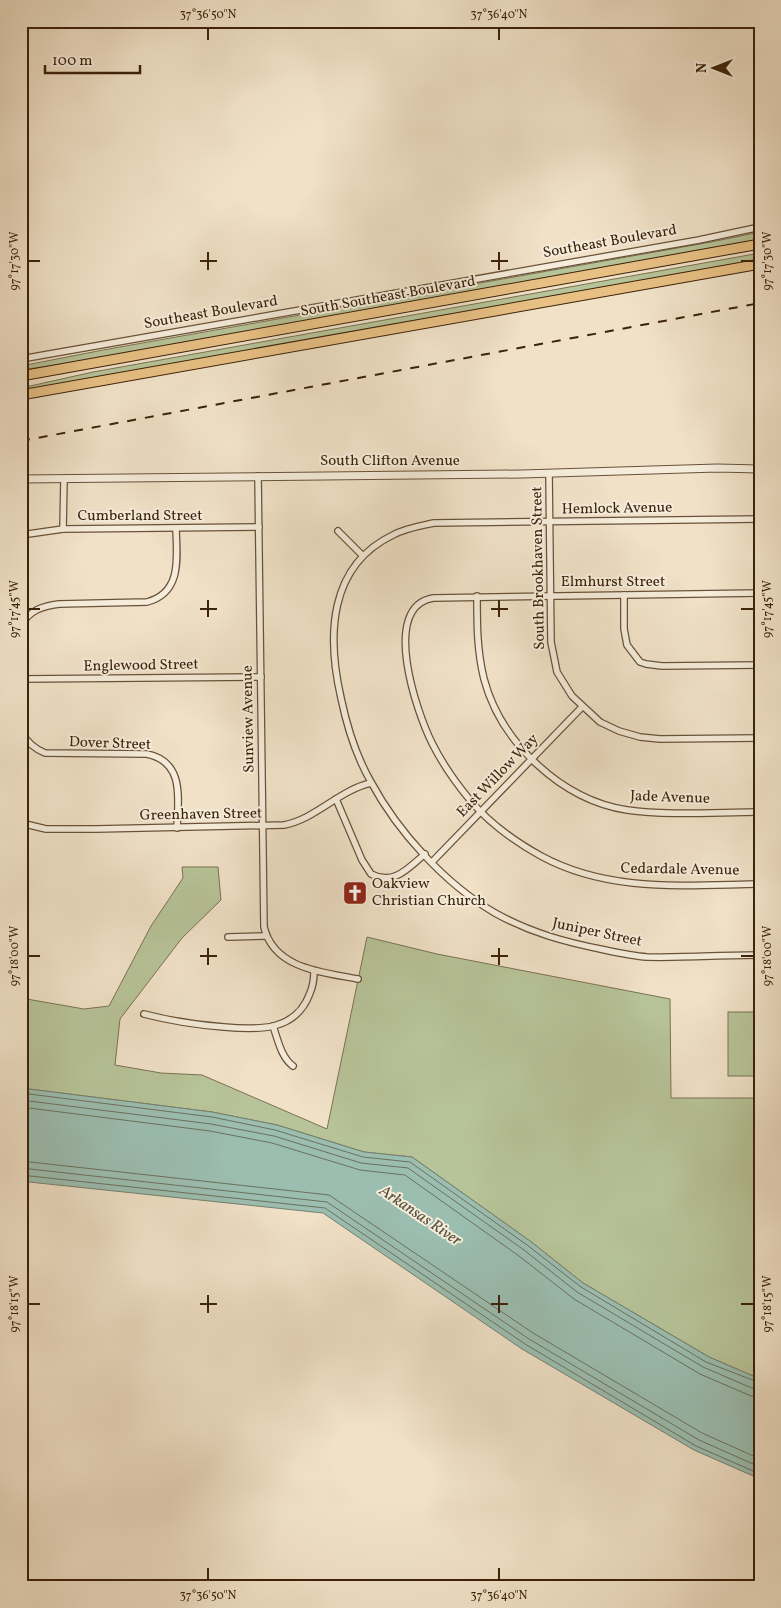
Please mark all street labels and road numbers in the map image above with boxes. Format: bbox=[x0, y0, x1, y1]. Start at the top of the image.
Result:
street label: Southeast Boulevard bbox=[541, 220, 679, 264]
street label: South Southeast Boulevard bbox=[299, 271, 477, 323]
street label: Southeast Boulevard bbox=[142, 291, 280, 335]
street label: South Clifton Avenue bbox=[320, 451, 460, 472]
street label: South Brookhaven Street bbox=[527, 486, 551, 650]
street label: Hemlock Avenue bbox=[561, 498, 673, 520]
street label: Cumberland Street bbox=[78, 506, 202, 527]
street label: Elmhurst Street bbox=[561, 572, 665, 593]
street label: Englewood Street bbox=[83, 654, 199, 678]
street label: Sunview Avenue bbox=[238, 665, 260, 773]
street label: East Willow Way bbox=[452, 729, 544, 823]
street label: Dover Street bbox=[69, 732, 151, 756]
street label: Jade Avenue bbox=[630, 786, 710, 810]
street label: Greenhaven Street bbox=[140, 803, 262, 827]
street label: Cedardale Avenue bbox=[620, 858, 740, 882]
street label: Juniper Street bbox=[550, 913, 644, 953]

